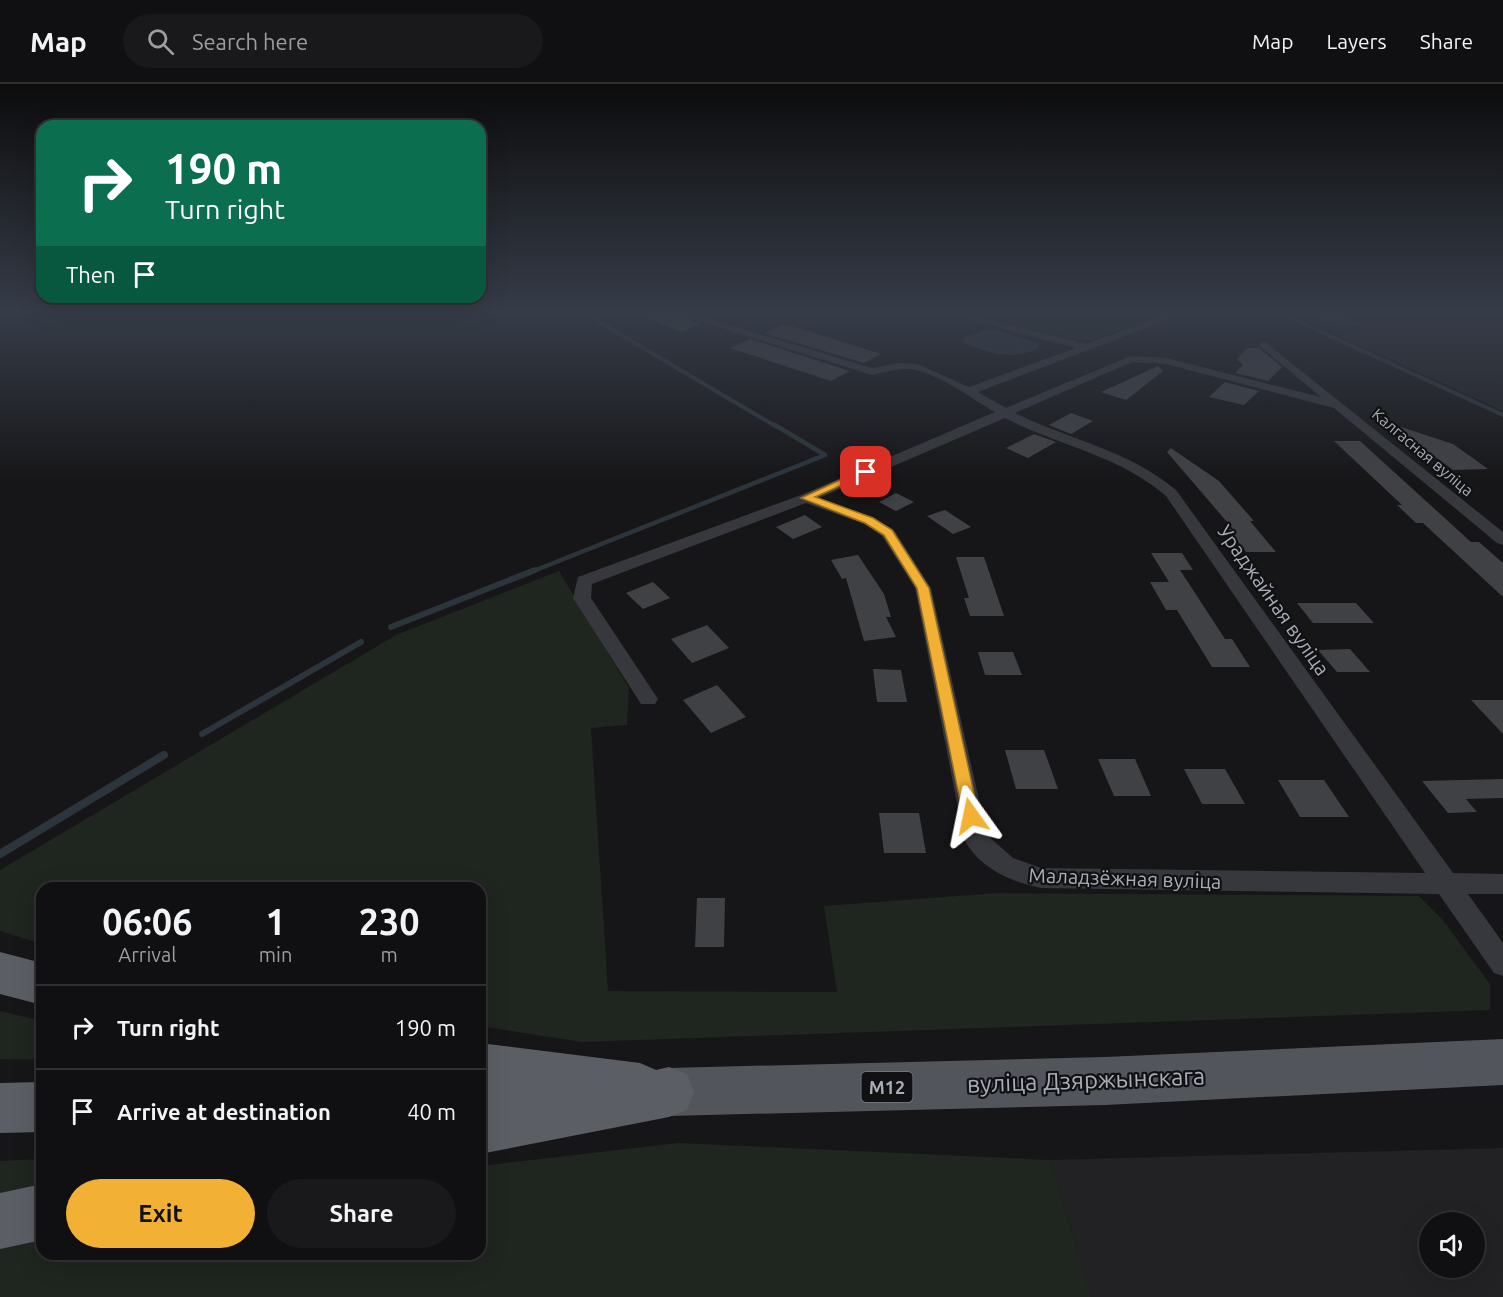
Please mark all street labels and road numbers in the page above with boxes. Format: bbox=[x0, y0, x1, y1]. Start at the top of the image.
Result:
street label: Калгасная вуліца bbox=[1369, 405, 1477, 499]
street label: Ураджайная вуліца bbox=[1213, 520, 1335, 680]
street label: Маладзёжная вуліца bbox=[1028, 863, 1222, 893]
street label: вуліца Дзяржынскага bbox=[966, 1062, 1206, 1098]
road number: М12 bbox=[862, 1072, 912, 1102]

